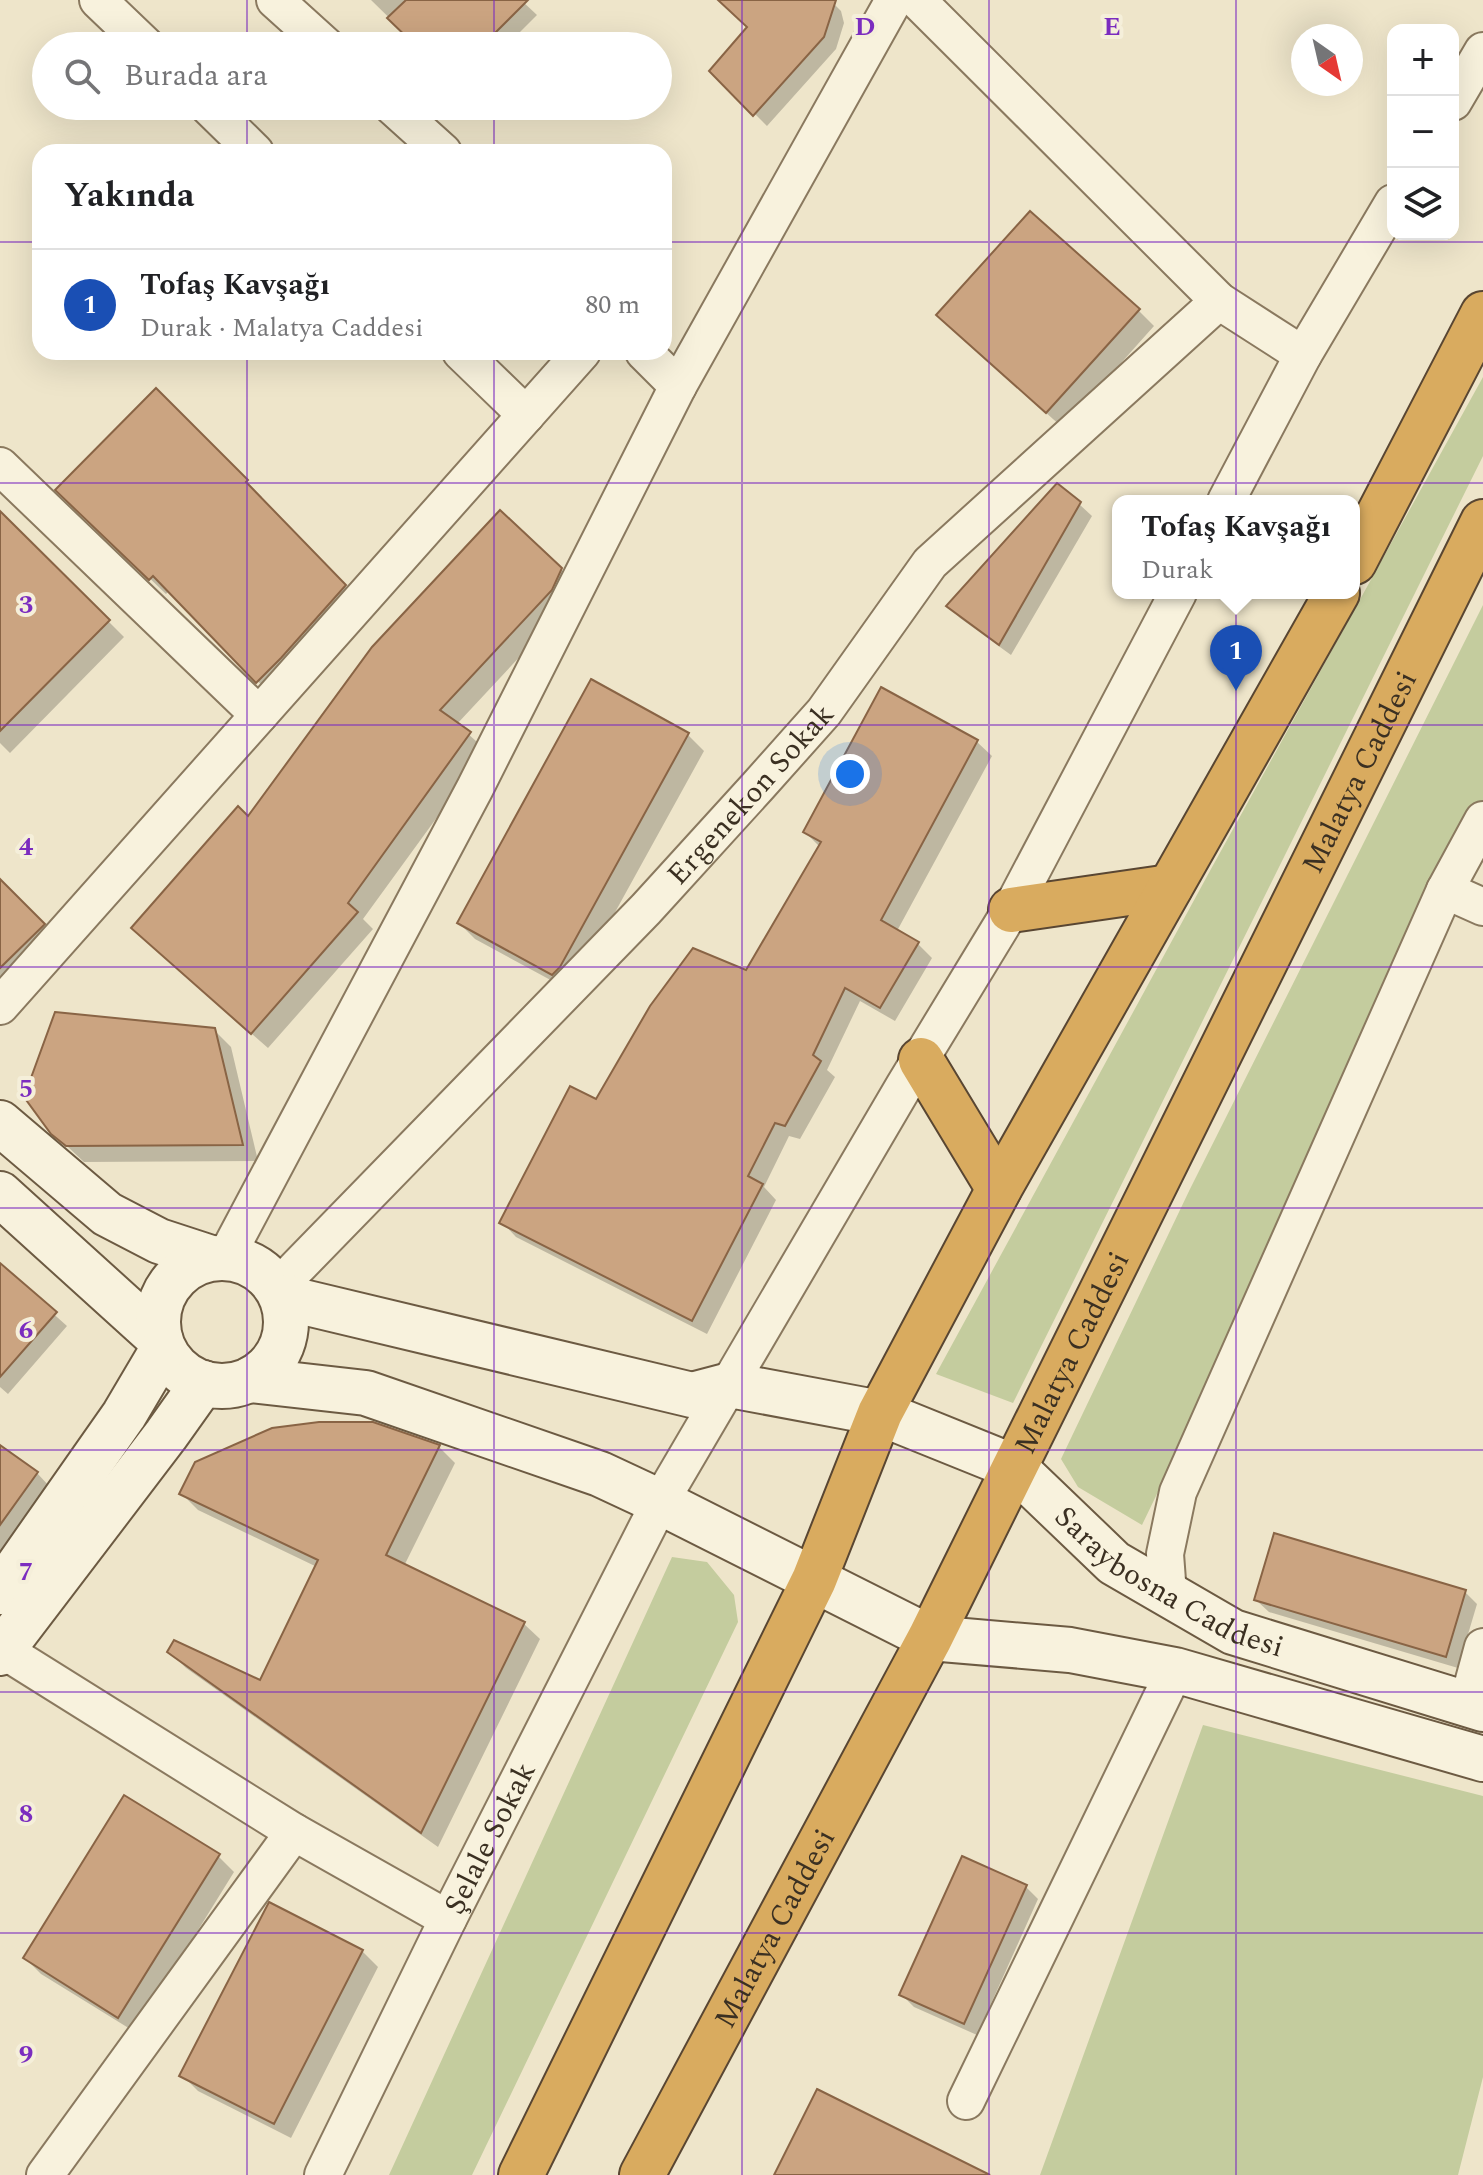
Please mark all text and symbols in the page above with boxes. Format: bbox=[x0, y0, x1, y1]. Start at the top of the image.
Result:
text: D bbox=[855, 7, 875, 47]
text: E bbox=[1103, 7, 1121, 47]
north arrow bbox=[1291, 24, 1363, 96]
map controls bbox=[1387, 24, 1459, 240]
button: + bbox=[1387, 24, 1459, 96]
search box bbox=[32, 32, 672, 120]
text: Burada ara bbox=[124, 53, 268, 99]
icon: search bbox=[60, 54, 104, 98]
button: − bbox=[1387, 96, 1459, 168]
button: layers bbox=[1387, 168, 1459, 240]
text: Yakında bbox=[64, 170, 195, 222]
text: Tofaş Kavşağı bbox=[140, 262, 330, 308]
text: 1 bbox=[83, 285, 97, 325]
text: 80 m bbox=[585, 285, 640, 325]
text: Durak · Malatya Caddesi bbox=[140, 308, 423, 348]
popup bbox=[1112, 495, 1360, 599]
text: Tofaş Kavşağı bbox=[1141, 504, 1331, 550]
text: Durak bbox=[1141, 550, 1213, 590]
text: 3 bbox=[19, 585, 33, 625]
pin: 1 bbox=[1210, 625, 1262, 691]
street label: Malatya Caddesi bbox=[1290, 663, 1430, 881]
street label: Ergenekon Sokak bbox=[656, 693, 846, 896]
your location bbox=[830, 754, 870, 794]
text: 4 bbox=[19, 827, 34, 867]
text: 5 bbox=[19, 1069, 33, 1109]
street label: Malatya Caddesi bbox=[1003, 1244, 1142, 1462]
text: 6 bbox=[19, 1310, 33, 1350]
street label: Saraybosna Caddesi bbox=[1043, 1495, 1290, 1670]
text: 7 bbox=[19, 1552, 33, 1592]
street label: Şelale Sokak bbox=[432, 1754, 548, 1922]
text: 8 bbox=[19, 1794, 33, 1834]
street label: Malatya Caddesi bbox=[703, 1821, 848, 2037]
text: 9 bbox=[19, 2035, 33, 2075]

